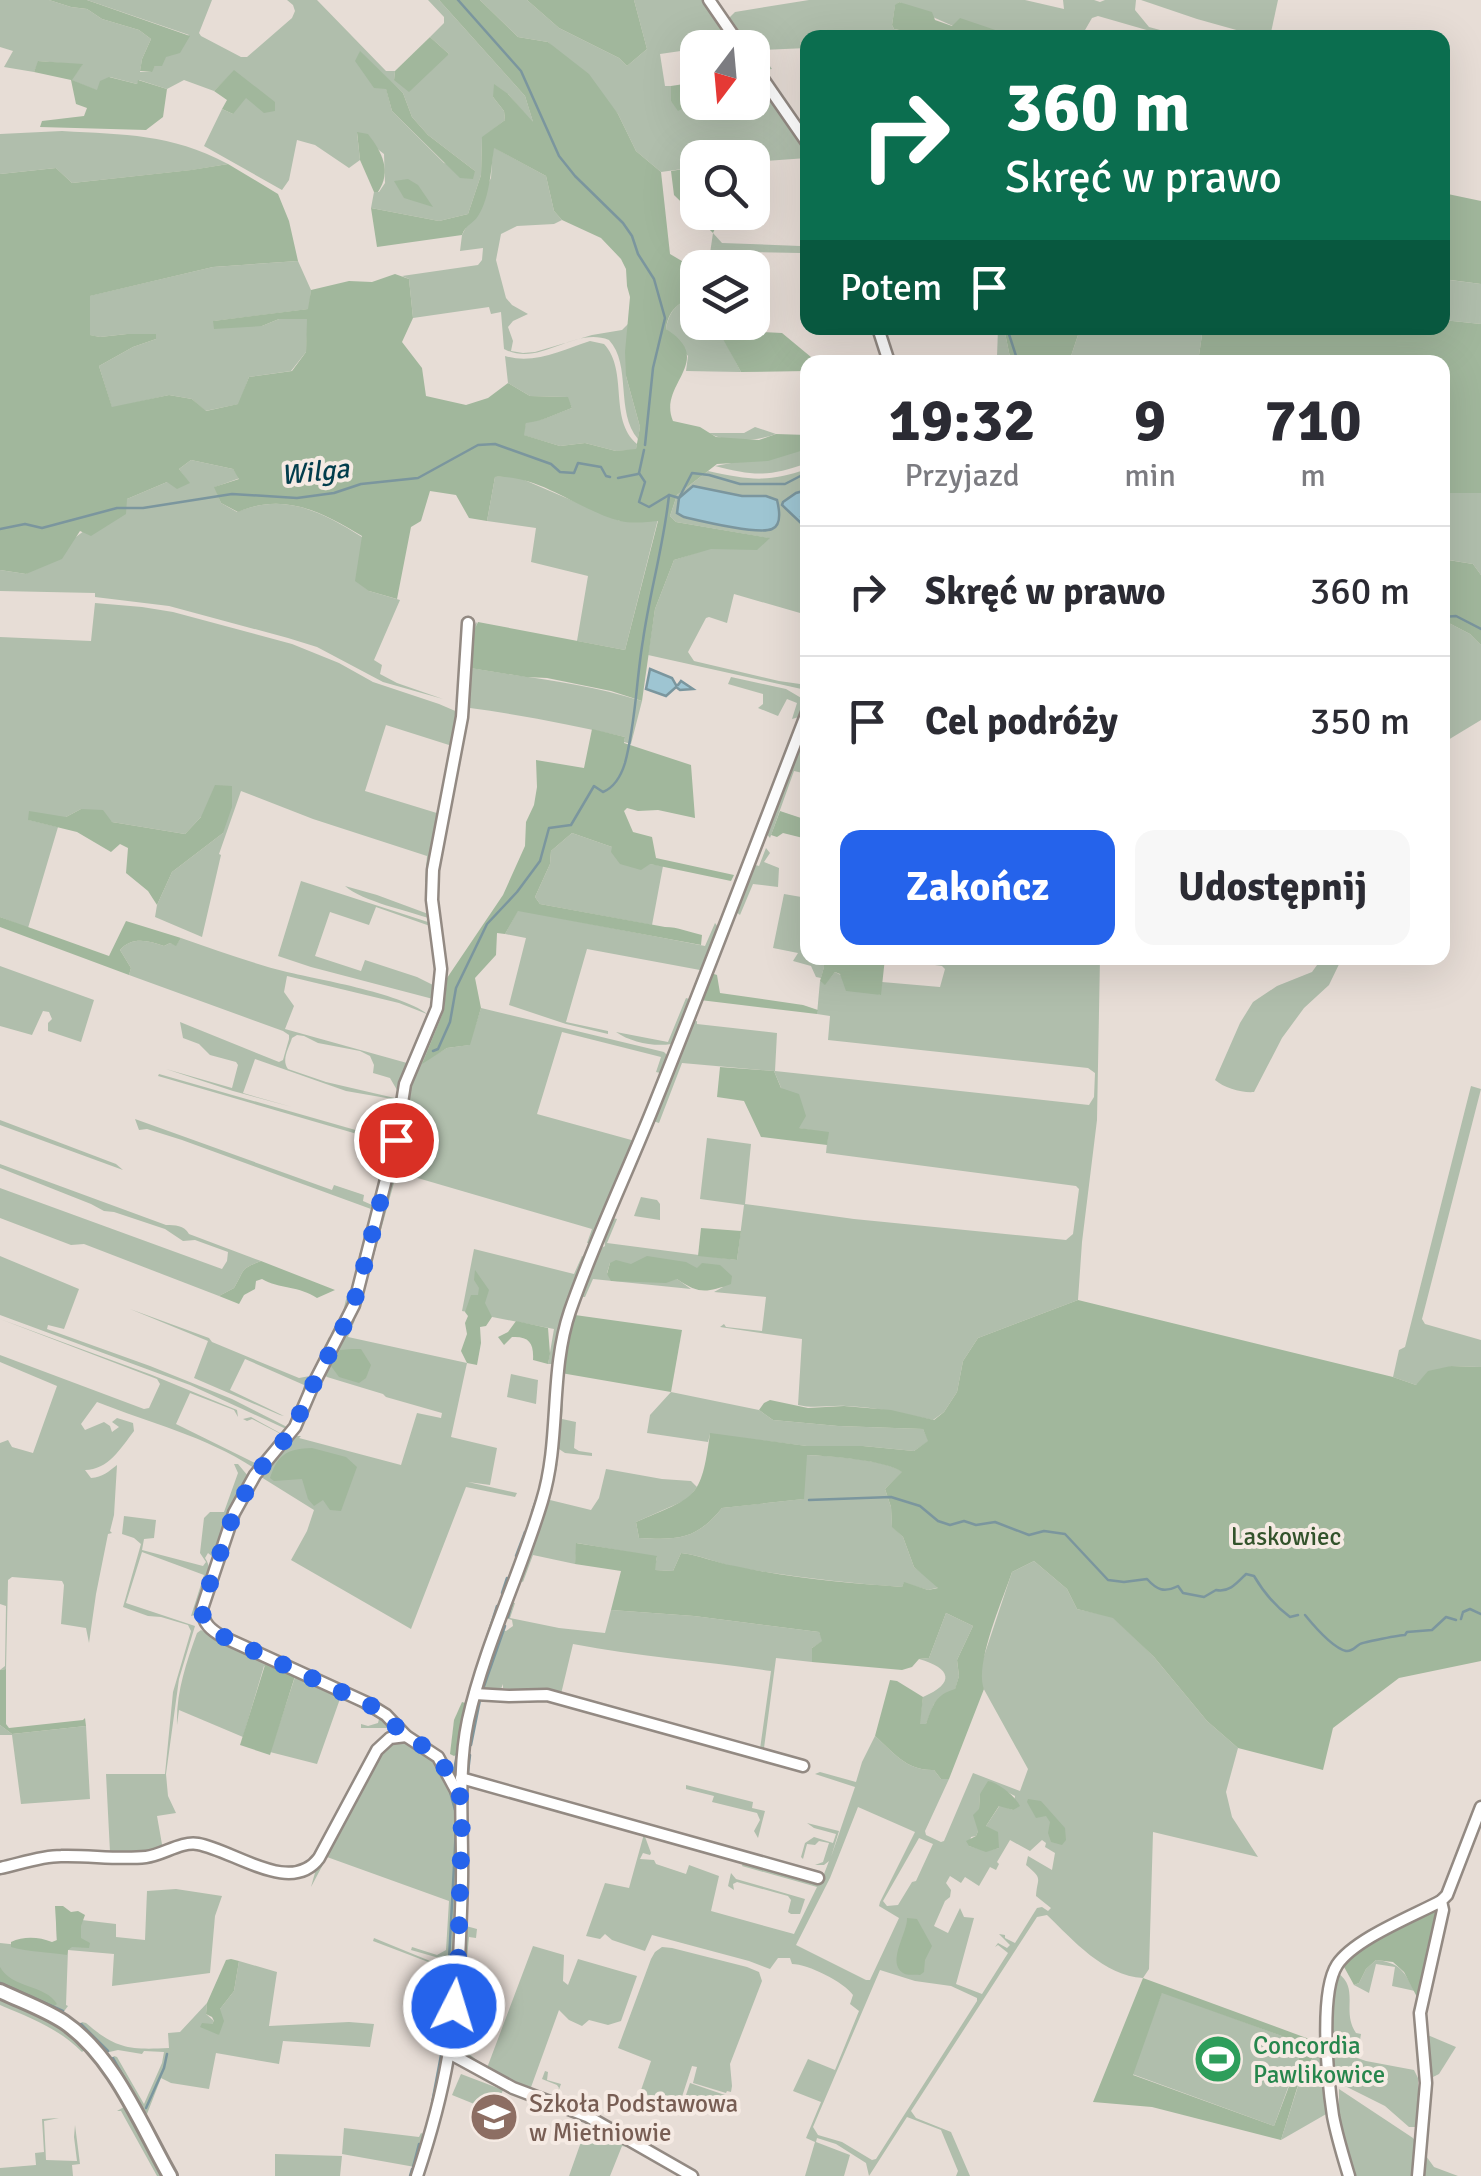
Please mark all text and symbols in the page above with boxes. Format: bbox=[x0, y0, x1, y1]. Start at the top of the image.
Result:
north arrow bbox=[680, 30, 770, 120]
map controls bbox=[680, 30, 770, 340]
text: 360 m bbox=[1005, 64, 1190, 150]
icon: right bbox=[840, 70, 970, 200]
button: search bbox=[680, 140, 770, 230]
text: Skręć w prawo bbox=[1005, 150, 1282, 205]
button: layers bbox=[680, 250, 770, 340]
icon: arrive bbox=[962, 260, 1017, 315]
text: Potem bbox=[840, 264, 942, 311]
text: 19:32 bbox=[888, 384, 1036, 458]
text: 9 bbox=[1134, 384, 1166, 458]
text: 710 bbox=[1264, 384, 1362, 458]
water label: Wilga bbox=[279, 451, 352, 492]
text: Przyjazd bbox=[904, 456, 1020, 495]
text: min bbox=[1124, 456, 1176, 495]
text: m bbox=[1300, 456, 1326, 495]
icon: right bbox=[840, 564, 895, 619]
text: Skręć w prawo bbox=[925, 568, 1166, 615]
text: 360 m bbox=[1310, 568, 1410, 615]
icon: arrive bbox=[840, 694, 895, 749]
text: Cel podróży bbox=[925, 698, 1118, 745]
text: 350 m bbox=[1310, 698, 1410, 745]
button: Zakończ bbox=[840, 830, 1115, 945]
button: Udostępnij bbox=[1135, 830, 1410, 945]
pin bbox=[354, 1098, 439, 1183]
icon: arrive bbox=[369, 1113, 424, 1168]
park label: Laskowiec bbox=[1231, 1521, 1341, 1552]
position arrow bbox=[402, 1954, 506, 2058]
place label: Concordia Pawlikowice bbox=[1253, 2030, 1385, 2090]
sports icon: Concordia Pawlikowice bbox=[1192, 2033, 1244, 2085]
place label: Szkoła Podstawowa w Mietniowie bbox=[529, 2088, 738, 2148]
school or university icon: Szkoła Podstawowa w Mietniowie bbox=[468, 2091, 520, 2143]

